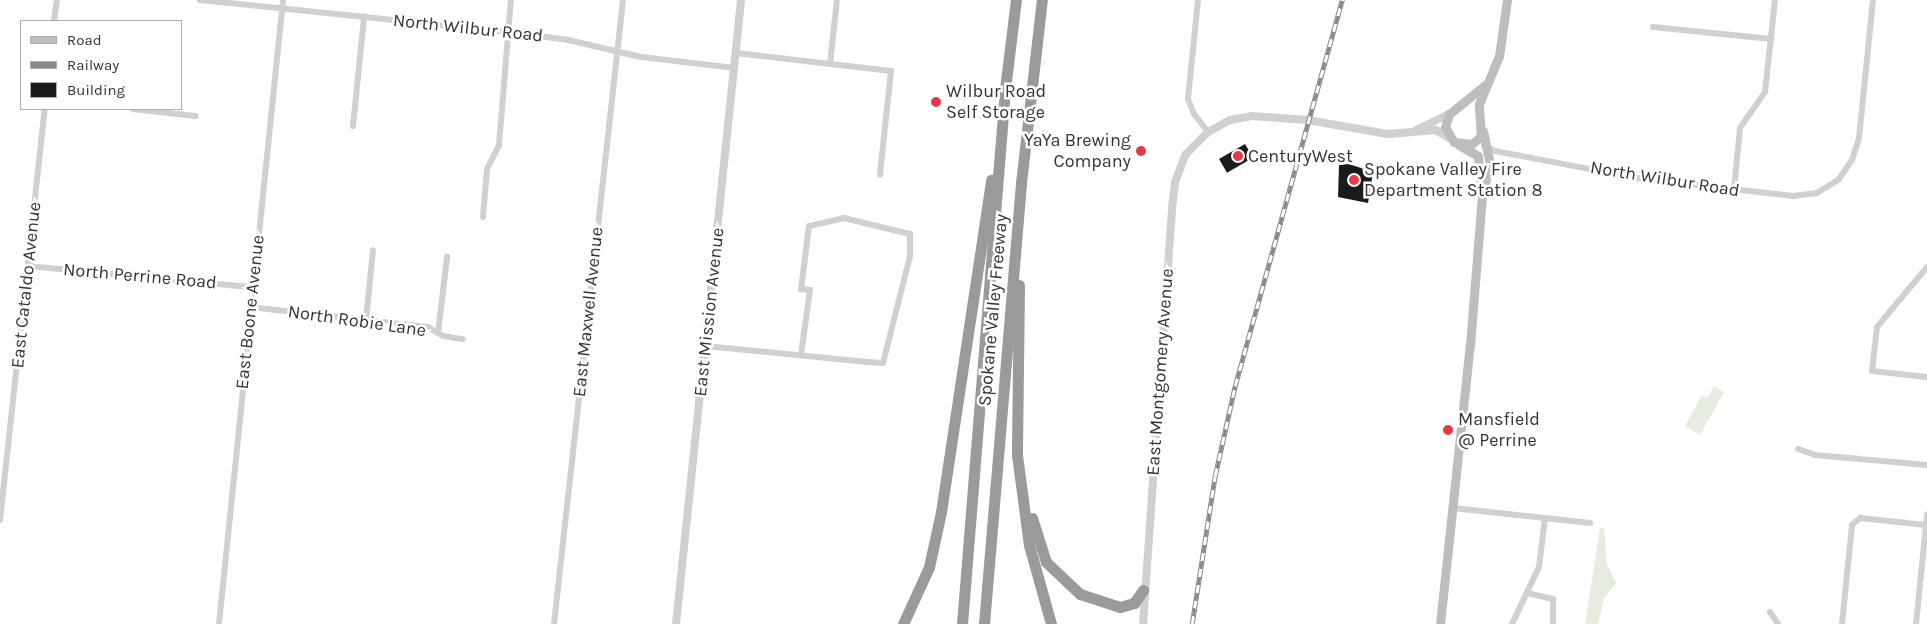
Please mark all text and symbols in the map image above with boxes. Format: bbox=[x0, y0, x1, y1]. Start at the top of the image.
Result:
street label: North Wilbur Road bbox=[392, 9, 544, 47]
legend bbox=[20, 20, 182, 110]
text: Road bbox=[67, 31, 102, 49]
text: Railway bbox=[67, 56, 119, 74]
text: Building bbox=[67, 81, 125, 99]
place label: Wilbur Road Self Storage bbox=[946, 81, 1046, 124]
marker: Wilbur Road Self Storage bbox=[930, 96, 942, 108]
place label: YaYa Brewing Company bbox=[1024, 130, 1131, 172]
marker: YaYa Brewing Company bbox=[1135, 145, 1147, 157]
place label: CenturyWest bbox=[1248, 145, 1353, 167]
marker: CenturyWest bbox=[1232, 150, 1244, 162]
street label: North Wilbur Road bbox=[1589, 157, 1741, 201]
place label: Spokane Valley Fire Department Station 8 bbox=[1364, 159, 1543, 202]
marker: Spokane Valley Fire Department Station 8 bbox=[1348, 174, 1360, 186]
street label: East Cataldo Avenue bbox=[7, 201, 45, 369]
street label: Spokane Valley Freeway bbox=[974, 213, 1012, 407]
street label: East Maxwell Avenue bbox=[568, 226, 608, 398]
street label: East Mission Avenue bbox=[689, 227, 729, 397]
street label: East Boone Avenue bbox=[231, 234, 269, 390]
street label: North Perrine Road bbox=[62, 259, 218, 293]
street label: East Montgomery Avenue bbox=[1142, 268, 1178, 476]
street label: North Robie Lane bbox=[286, 301, 428, 341]
place label: Mansfield @ Perrine bbox=[1458, 409, 1540, 452]
marker: Mansfield @ Perrine bbox=[1442, 424, 1454, 436]

